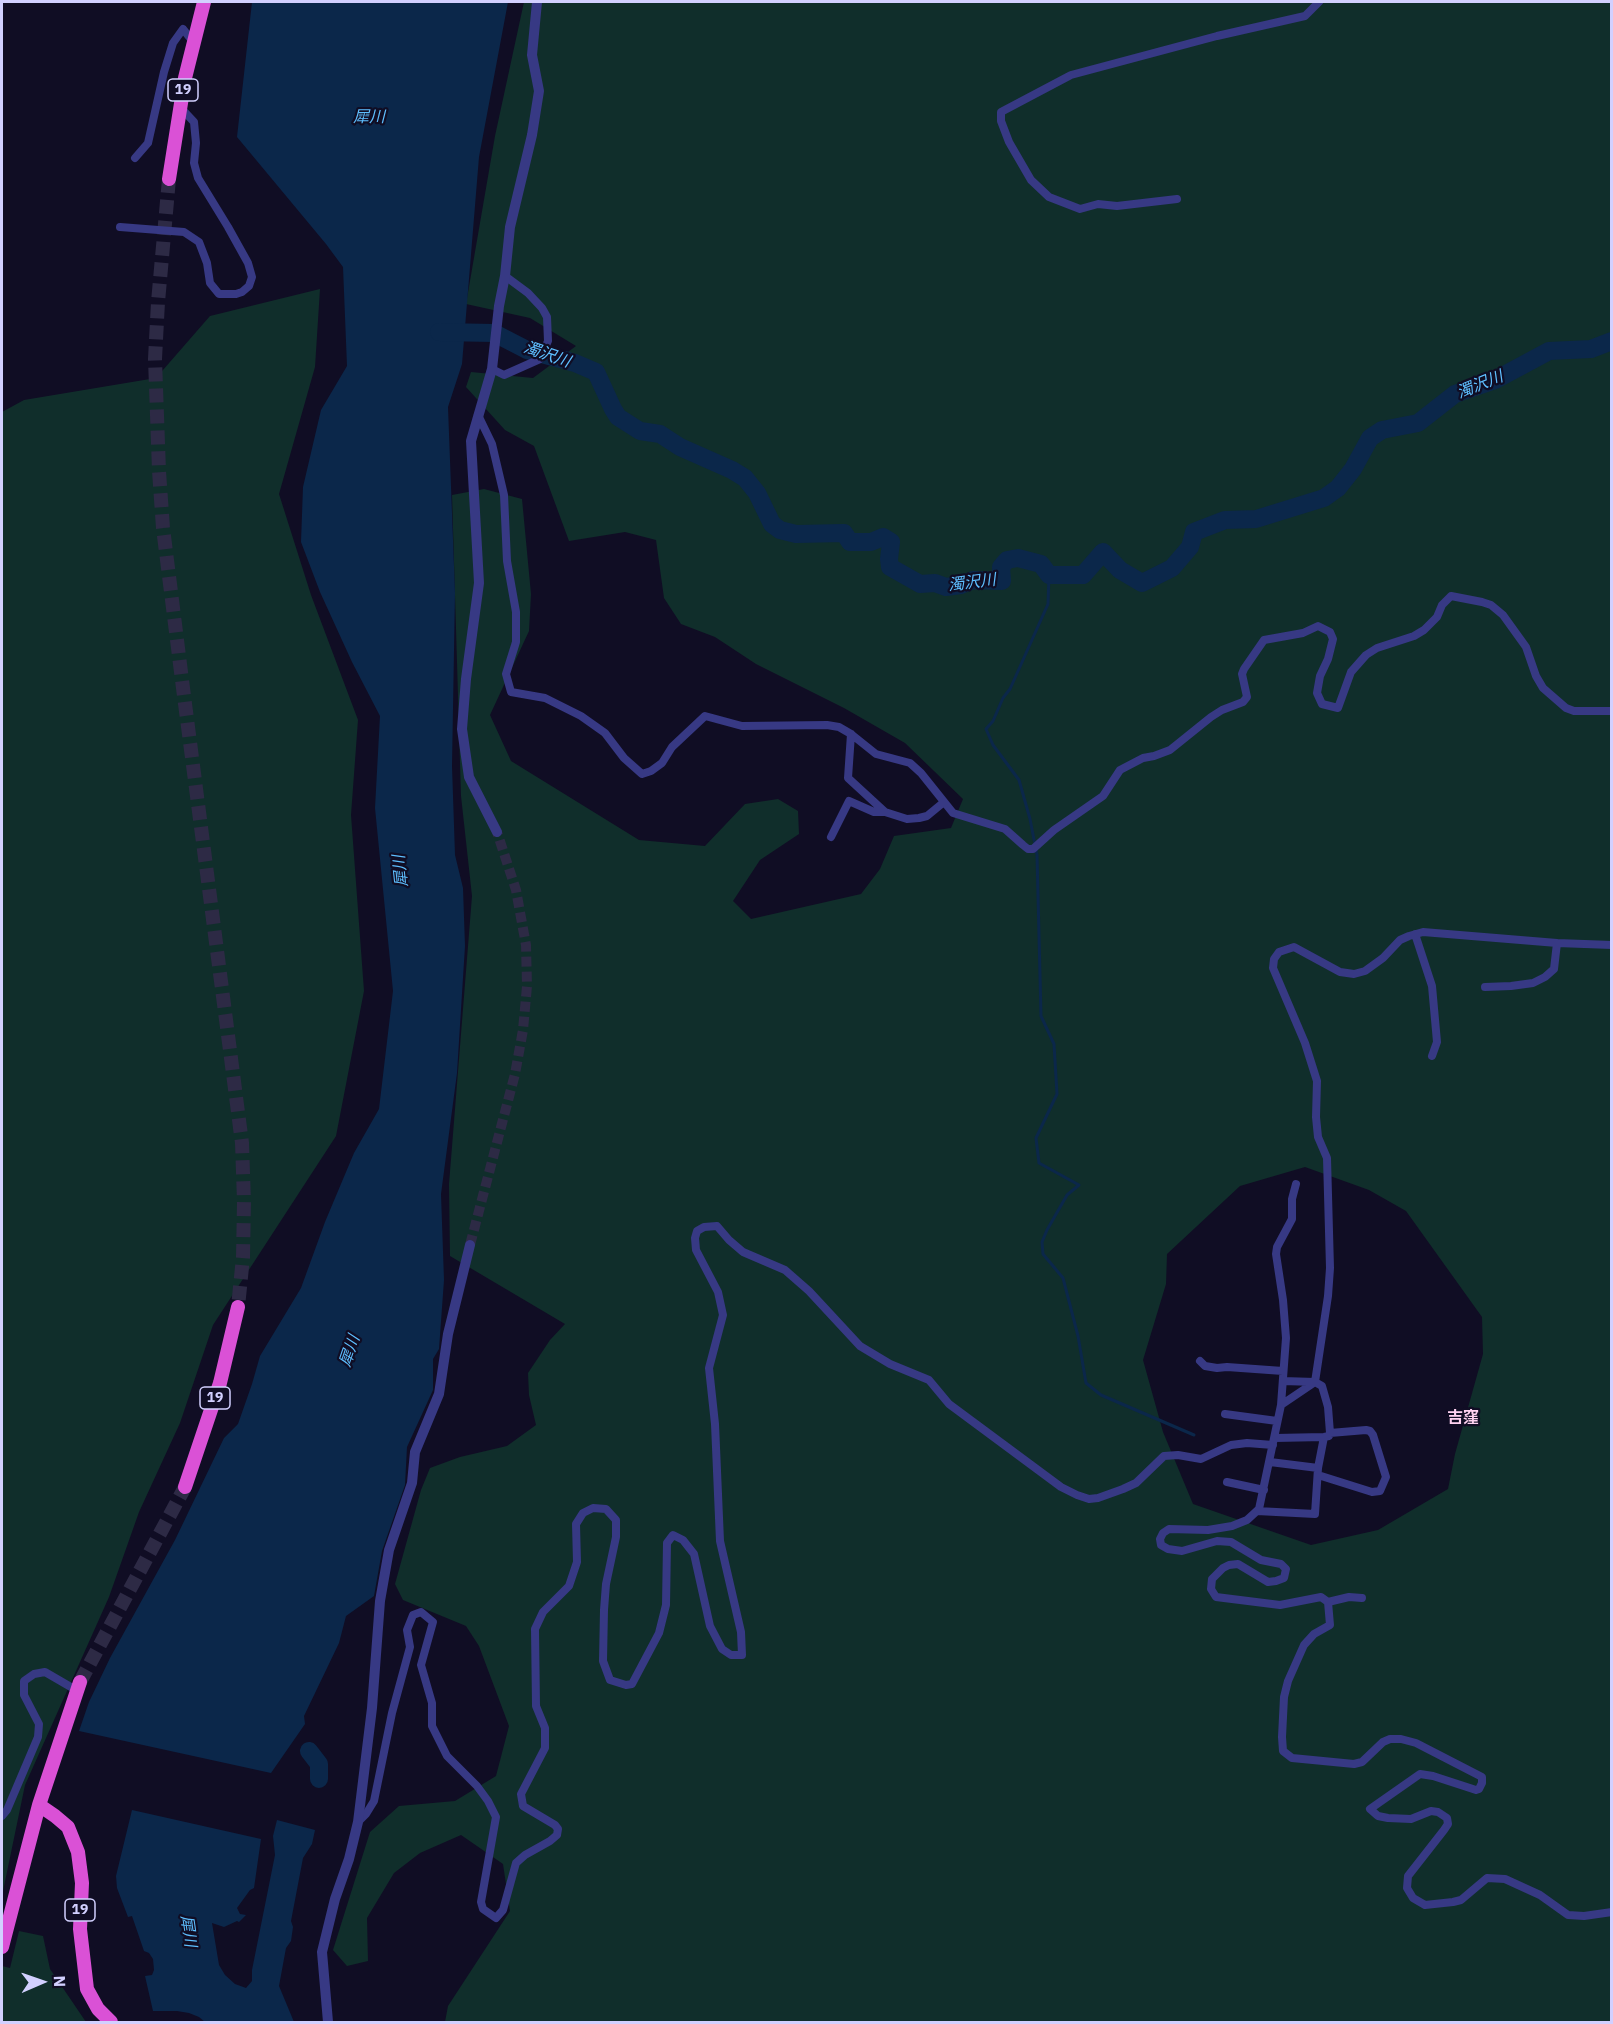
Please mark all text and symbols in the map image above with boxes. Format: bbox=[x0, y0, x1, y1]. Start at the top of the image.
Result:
road number: 19 bbox=[168, 79, 198, 101]
water label: 犀川 bbox=[353, 107, 385, 127]
water label: 濁沢川 bbox=[521, 338, 573, 372]
water label: 濁沢川 bbox=[1454, 367, 1506, 403]
water label: 濁沢川 bbox=[947, 571, 997, 595]
water label: 犀川 bbox=[390, 854, 412, 888]
water label: 犀川 bbox=[336, 1333, 364, 1369]
road number: 19 bbox=[200, 1387, 230, 1409]
district label: 吉窪 bbox=[1447, 1408, 1479, 1428]
road number: 19 bbox=[65, 1899, 95, 1921]
water label: 犀川 bbox=[176, 1914, 200, 1948]
north arrow bbox=[12, 1952, 72, 2012]
text: N bbox=[50, 1975, 70, 1988]

